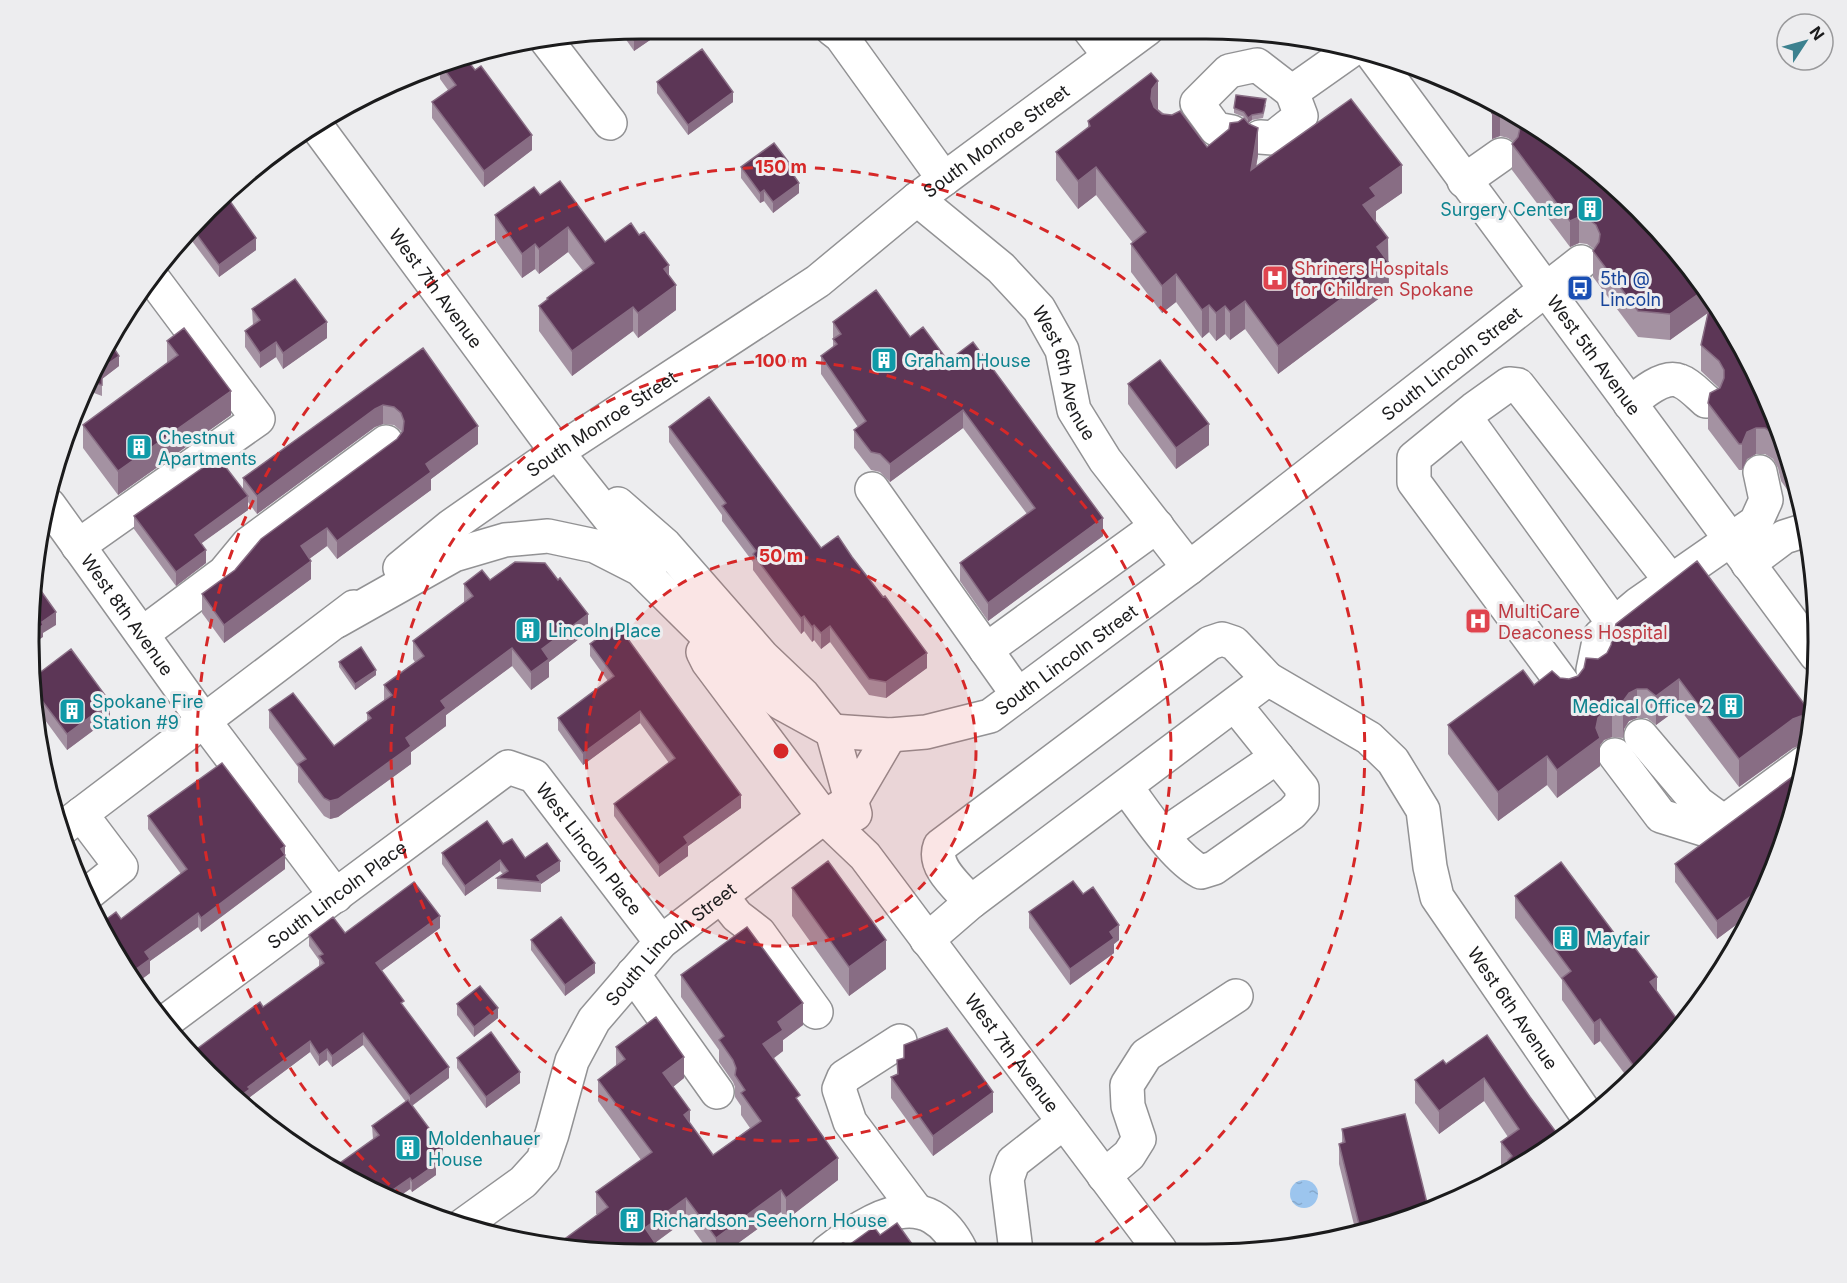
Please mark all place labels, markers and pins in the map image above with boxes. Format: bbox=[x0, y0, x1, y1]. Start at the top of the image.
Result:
building icon: Surgery Center bbox=[1575, 194, 1605, 224]
place label: Surgery Center bbox=[1440, 199, 1570, 220]
place label: Shriners Hospitals for Children Spokane bbox=[1294, 258, 1473, 300]
hospital icon: Shriners Hospitals for Children Spokane bbox=[1260, 263, 1290, 293]
place label: 5th @ Lincoln bbox=[1600, 268, 1661, 310]
bus stop icon: 5th @ Lincoln bbox=[1565, 273, 1595, 303]
building icon: Graham House bbox=[869, 345, 899, 375]
place label: Graham House bbox=[904, 350, 1031, 371]
place label: Chestnut Apartments bbox=[158, 427, 257, 469]
building icon: Chestnut Apartments bbox=[124, 432, 154, 462]
place label: MultiCare Deaconess Hospital bbox=[1498, 601, 1668, 643]
hospital icon: MultiCare Deaconess Hospital bbox=[1463, 606, 1493, 636]
building icon: Lincoln Place bbox=[513, 615, 543, 645]
place label: Lincoln Place bbox=[548, 620, 661, 641]
place label: Spokane Fire Station #9 bbox=[92, 691, 204, 733]
building icon: Medical Office 2 bbox=[1716, 691, 1746, 721]
building icon: Spokane Fire Station #9 bbox=[57, 696, 87, 726]
place label: Medical Office 2 bbox=[1572, 696, 1712, 717]
centre of rings bbox=[771, 741, 791, 761]
building icon: Mayfair bbox=[1551, 923, 1581, 953]
place label: Mayfair bbox=[1586, 928, 1650, 949]
place label: Moldenhauer House bbox=[428, 1128, 540, 1170]
building icon: Moldenhauer House bbox=[393, 1133, 423, 1163]
building icon: Richardson-Seehorn House bbox=[617, 1205, 647, 1235]
place label: Richardson-Seehorn House bbox=[652, 1210, 887, 1231]

